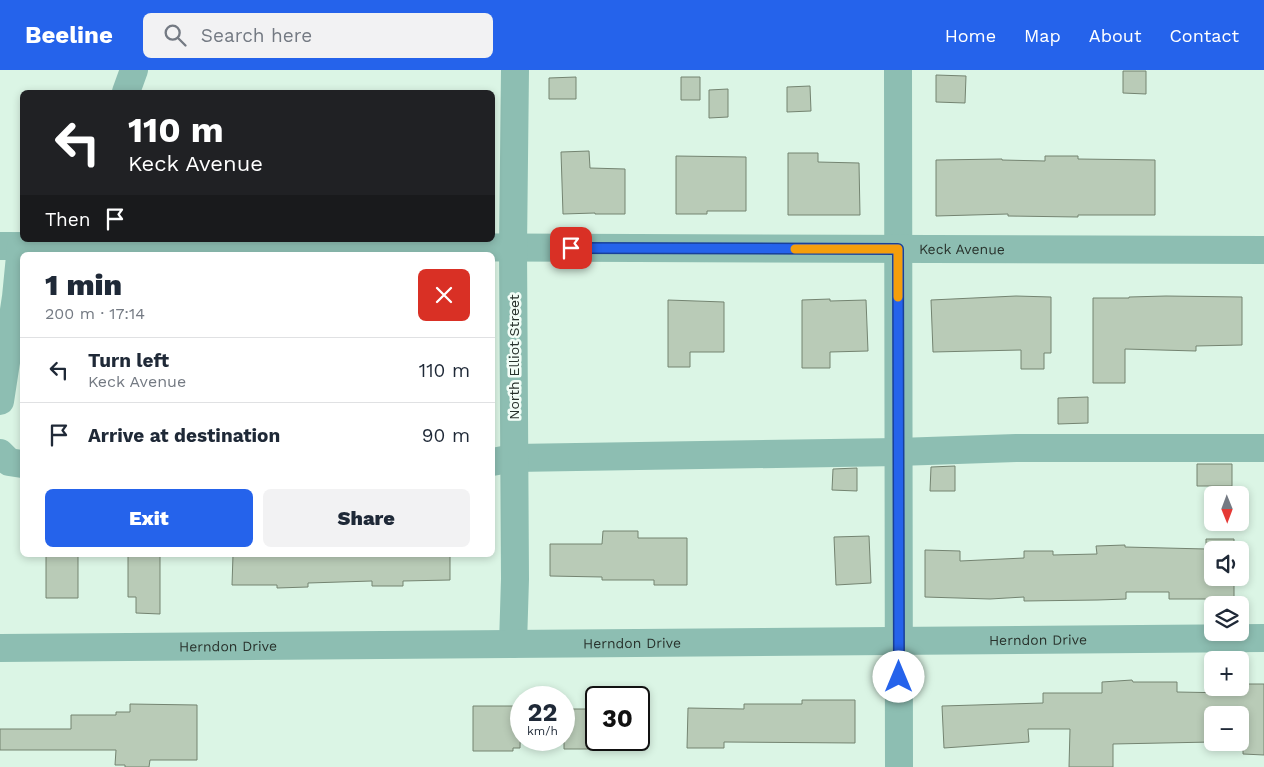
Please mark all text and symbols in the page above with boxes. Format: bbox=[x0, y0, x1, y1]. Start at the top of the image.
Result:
search box bbox=[143, 13, 493, 58]
text: Beeline bbox=[25, 21, 113, 49]
icon: search bbox=[161, 21, 189, 49]
text: Search here bbox=[201, 24, 312, 47]
text: Home bbox=[945, 25, 996, 46]
text: Map bbox=[1024, 25, 1061, 46]
text: About bbox=[1089, 25, 1141, 46]
text: Contact bbox=[1169, 25, 1239, 46]
text: 110 m bbox=[128, 109, 224, 151]
icon: left bbox=[45, 110, 110, 175]
text: Keck Avenue bbox=[128, 151, 263, 176]
icon: arrive bbox=[101, 205, 129, 233]
text: Then bbox=[45, 208, 91, 231]
pin bbox=[550, 227, 592, 269]
icon: arrive bbox=[557, 234, 585, 262]
street label: Keck Avenue bbox=[919, 241, 1005, 257]
text: 1 min bbox=[45, 267, 122, 302]
button: close bbox=[418, 269, 470, 321]
street label: North Elliot Street bbox=[506, 294, 522, 420]
text: 200 m · 17:14 bbox=[45, 304, 145, 323]
text: Turn left bbox=[88, 349, 169, 372]
icon: left bbox=[45, 356, 73, 384]
text: 110 m bbox=[419, 359, 470, 382]
text: Keck Avenue bbox=[88, 372, 186, 391]
icon: arrive bbox=[45, 421, 73, 449]
text: Arrive at destination bbox=[88, 424, 280, 447]
text: 90 m bbox=[422, 424, 470, 447]
north arrow bbox=[1204, 486, 1249, 531]
map controls bbox=[1204, 486, 1249, 751]
button: Exit bbox=[45, 489, 253, 547]
button: Share bbox=[263, 489, 470, 547]
button: sound bbox=[1204, 541, 1249, 586]
button: layers bbox=[1204, 596, 1249, 641]
street label: Herndon Drive bbox=[989, 631, 1087, 648]
street label: Herndon Drive bbox=[583, 635, 681, 651]
street label: Herndon Drive bbox=[179, 638, 277, 655]
position arrow bbox=[872, 650, 924, 702]
button: + bbox=[1204, 651, 1249, 696]
speed limit sign: 30 bbox=[585, 686, 650, 751]
text: 22 bbox=[528, 698, 557, 727]
button: − bbox=[1204, 706, 1249, 751]
text: km/h bbox=[527, 724, 558, 738]

